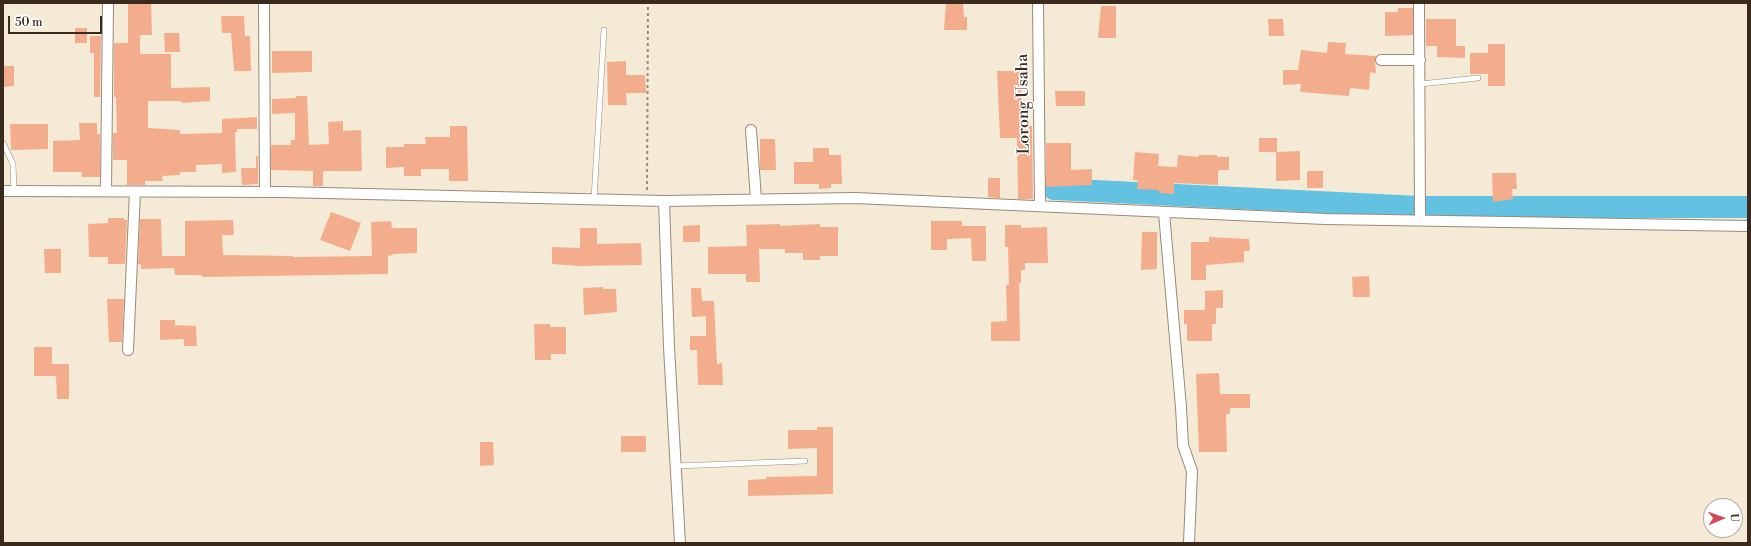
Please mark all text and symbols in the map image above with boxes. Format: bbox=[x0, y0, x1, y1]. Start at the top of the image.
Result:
scale bar bbox=[10, 8, 104, 34]
text: 50 m bbox=[15, 15, 43, 30]
street label: Lorong Usaha bbox=[1014, 53, 1034, 155]
north arrow bbox=[1703, 498, 1743, 538]
text: U bbox=[1727, 513, 1741, 522]

